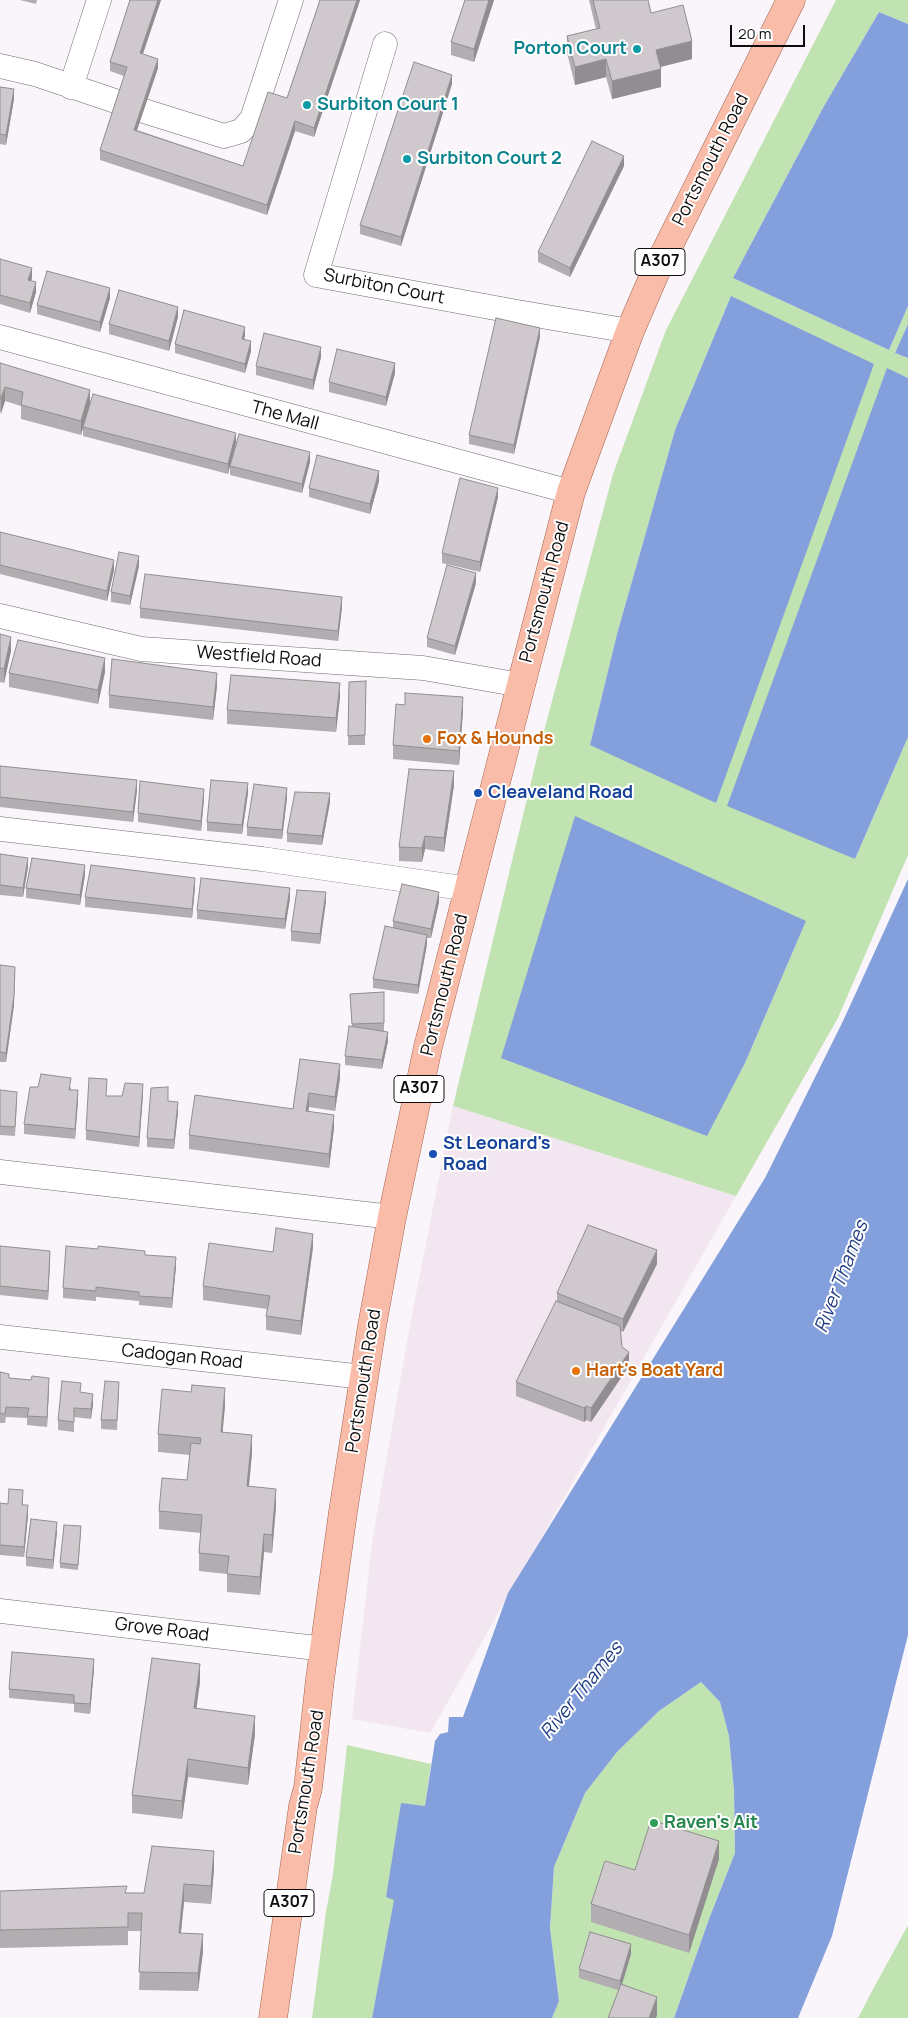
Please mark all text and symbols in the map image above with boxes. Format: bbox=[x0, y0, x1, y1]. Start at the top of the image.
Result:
scale bar bbox=[733, 15, 808, 47]
text: 20 m bbox=[738, 23, 771, 44]
place label: Porton Court bbox=[513, 38, 627, 60]
marker: Porton Court bbox=[631, 43, 643, 55]
street label: Portsmouth Road bbox=[668, 90, 754, 230]
place label: Surbiton Court 1 bbox=[317, 94, 459, 116]
marker: Surbiton Court 1 bbox=[301, 99, 313, 111]
place label: Surbiton Court 2 bbox=[417, 148, 562, 170]
marker: Surbiton Court 2 bbox=[401, 153, 413, 165]
road number: A307 bbox=[635, 248, 685, 276]
street label: Surbiton Court bbox=[322, 265, 446, 309]
street label: The Mall bbox=[249, 397, 321, 435]
street label: Portsmouth Road bbox=[516, 519, 574, 665]
street label: Westfield Road bbox=[196, 642, 322, 672]
place label: Fox & Hounds bbox=[437, 728, 553, 750]
marker: Fox & Hounds bbox=[421, 733, 433, 745]
place label: Cleaveland Road bbox=[488, 782, 633, 804]
marker: Cleaveland Road bbox=[472, 787, 484, 799]
street label: Portsmouth Road bbox=[417, 912, 473, 1058]
road number: A307 bbox=[394, 1076, 444, 1102]
place label: St Leonard's Road bbox=[443, 1133, 551, 1176]
marker: St Leonard's Road bbox=[427, 1148, 439, 1160]
water label: River Thames bbox=[810, 1218, 874, 1336]
street label: Portsmouth Road bbox=[342, 1308, 386, 1454]
street label: Cadogan Road bbox=[120, 1340, 244, 1374]
place label: Hart's Boat Yard bbox=[586, 1360, 723, 1382]
marker: Hart's Boat Yard bbox=[570, 1365, 582, 1377]
street label: Grove Road bbox=[114, 1614, 210, 1646]
water label: River Thames bbox=[536, 1638, 628, 1744]
street label: Portsmouth Road bbox=[285, 1709, 329, 1855]
place label: Raven's Ait bbox=[664, 1812, 758, 1834]
marker: Raven's Ait bbox=[648, 1817, 660, 1829]
road number: A307 bbox=[264, 1890, 314, 1916]

